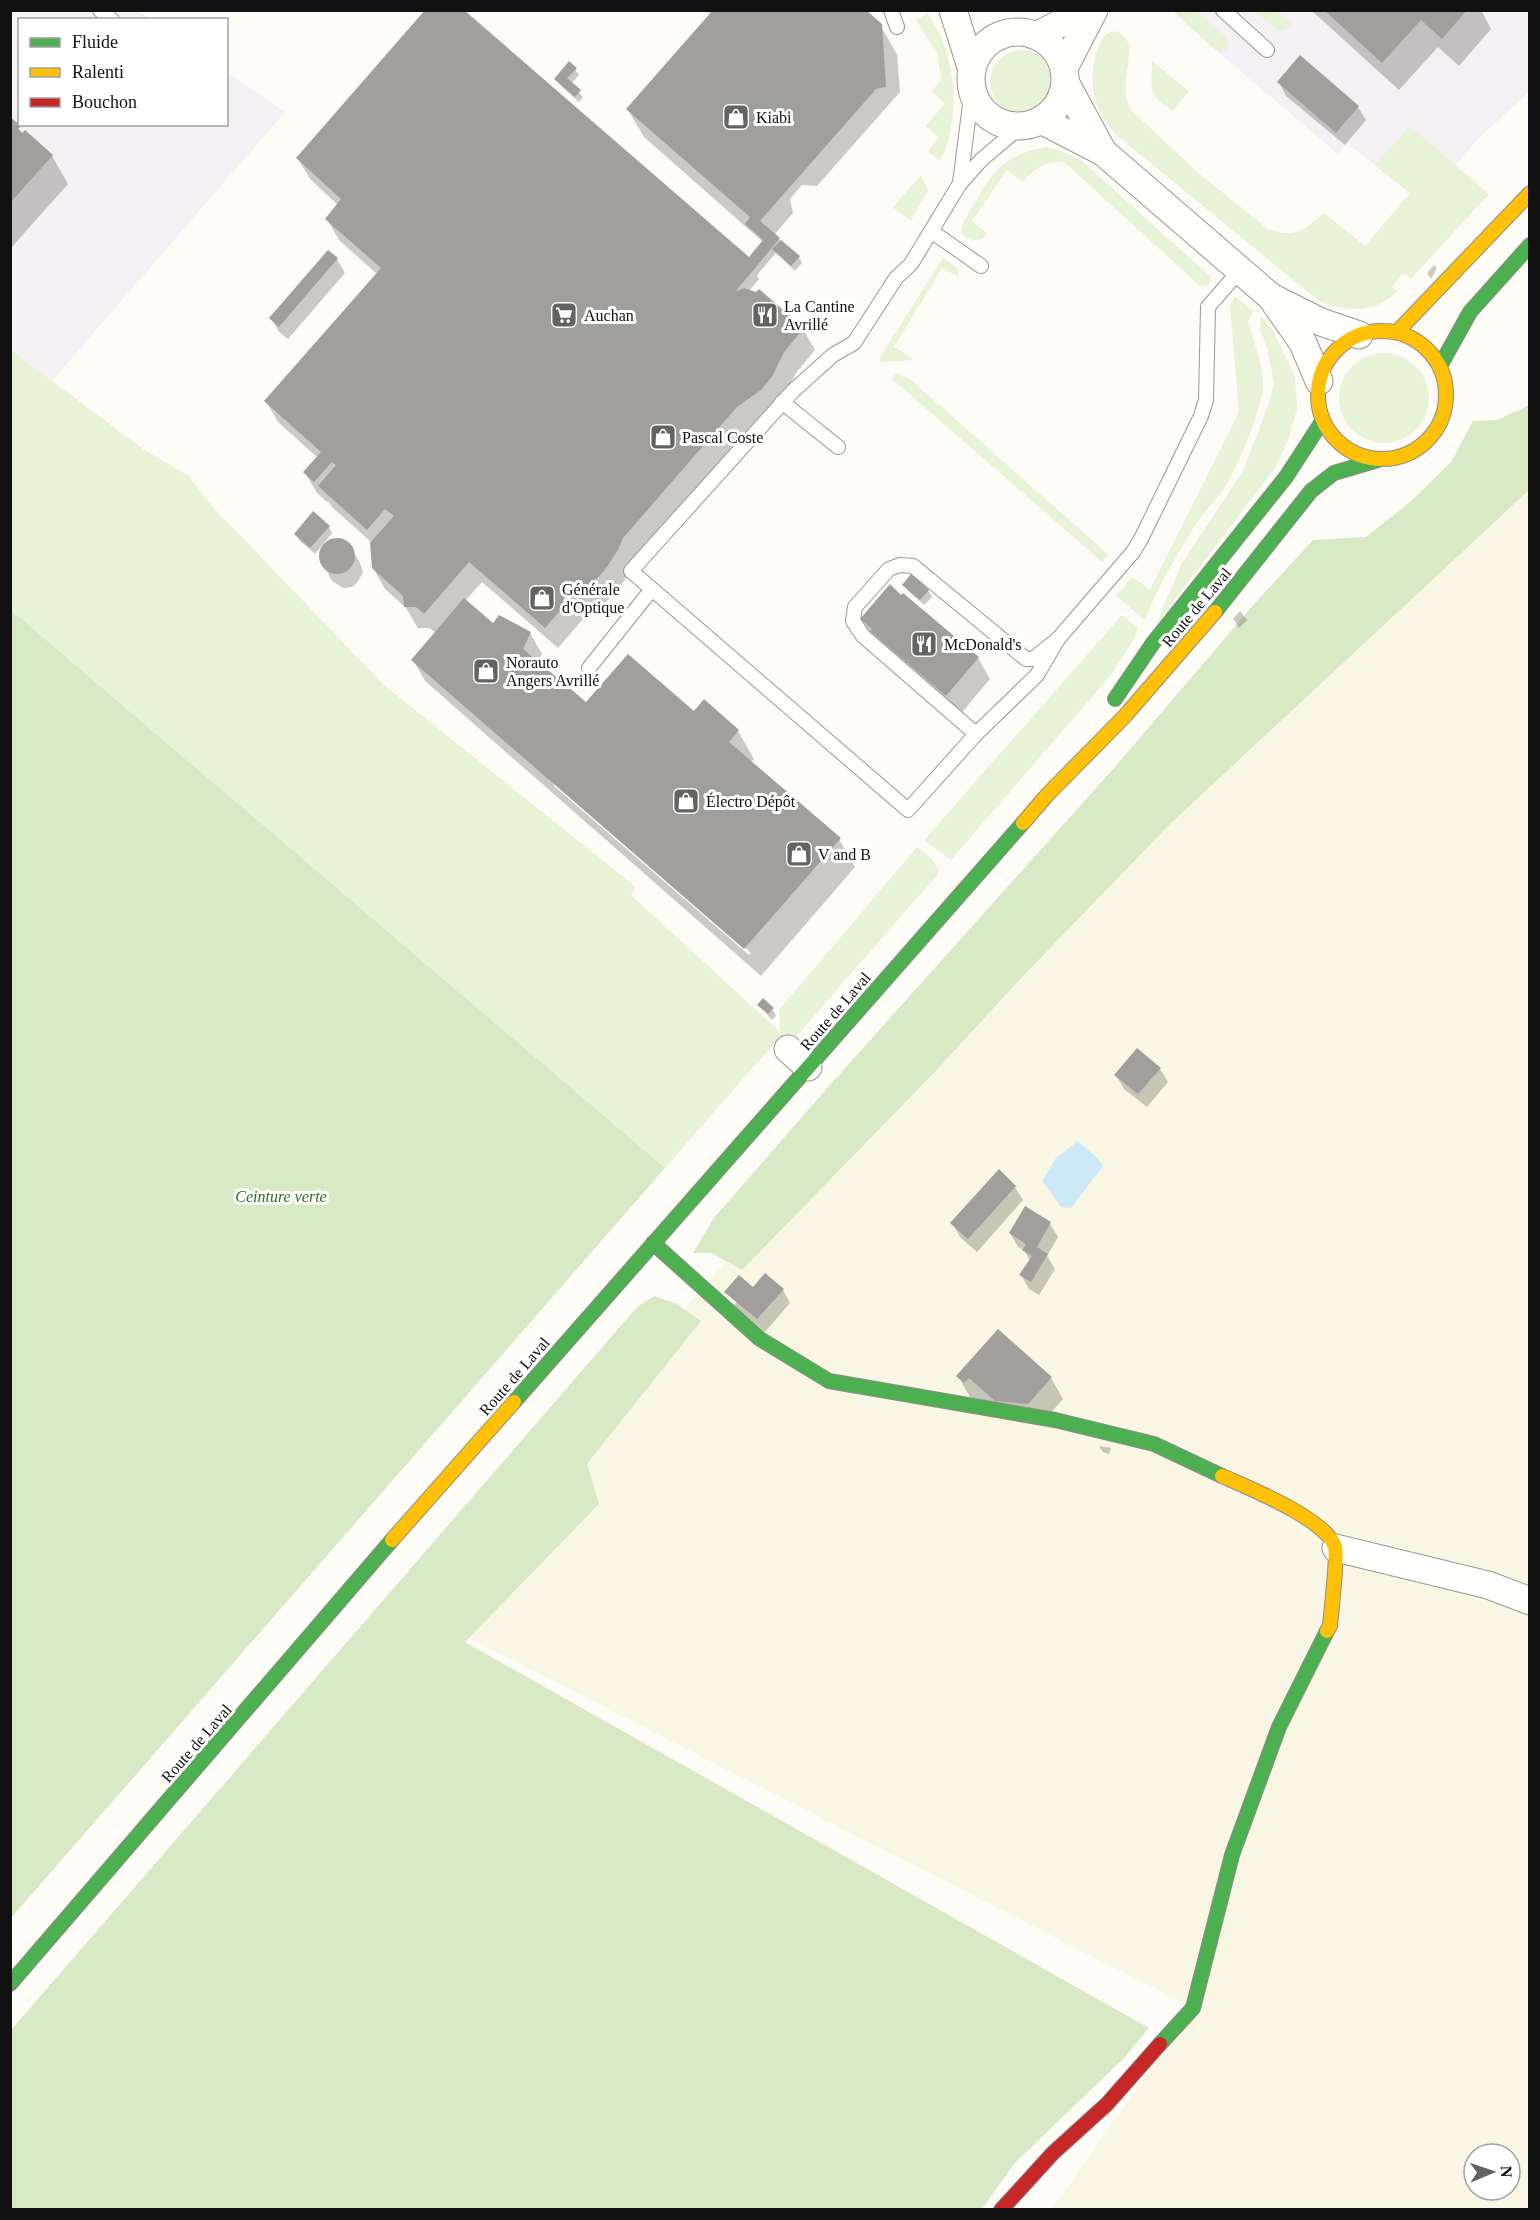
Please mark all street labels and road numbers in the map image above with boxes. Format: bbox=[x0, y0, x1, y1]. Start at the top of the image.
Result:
street label: Route de Laval bbox=[1158, 564, 1235, 650]
street label: Route de Laval bbox=[797, 968, 874, 1054]
street label: Route de Laval bbox=[476, 1333, 553, 1419]
street label: Route de Laval bbox=[158, 1700, 235, 1786]

